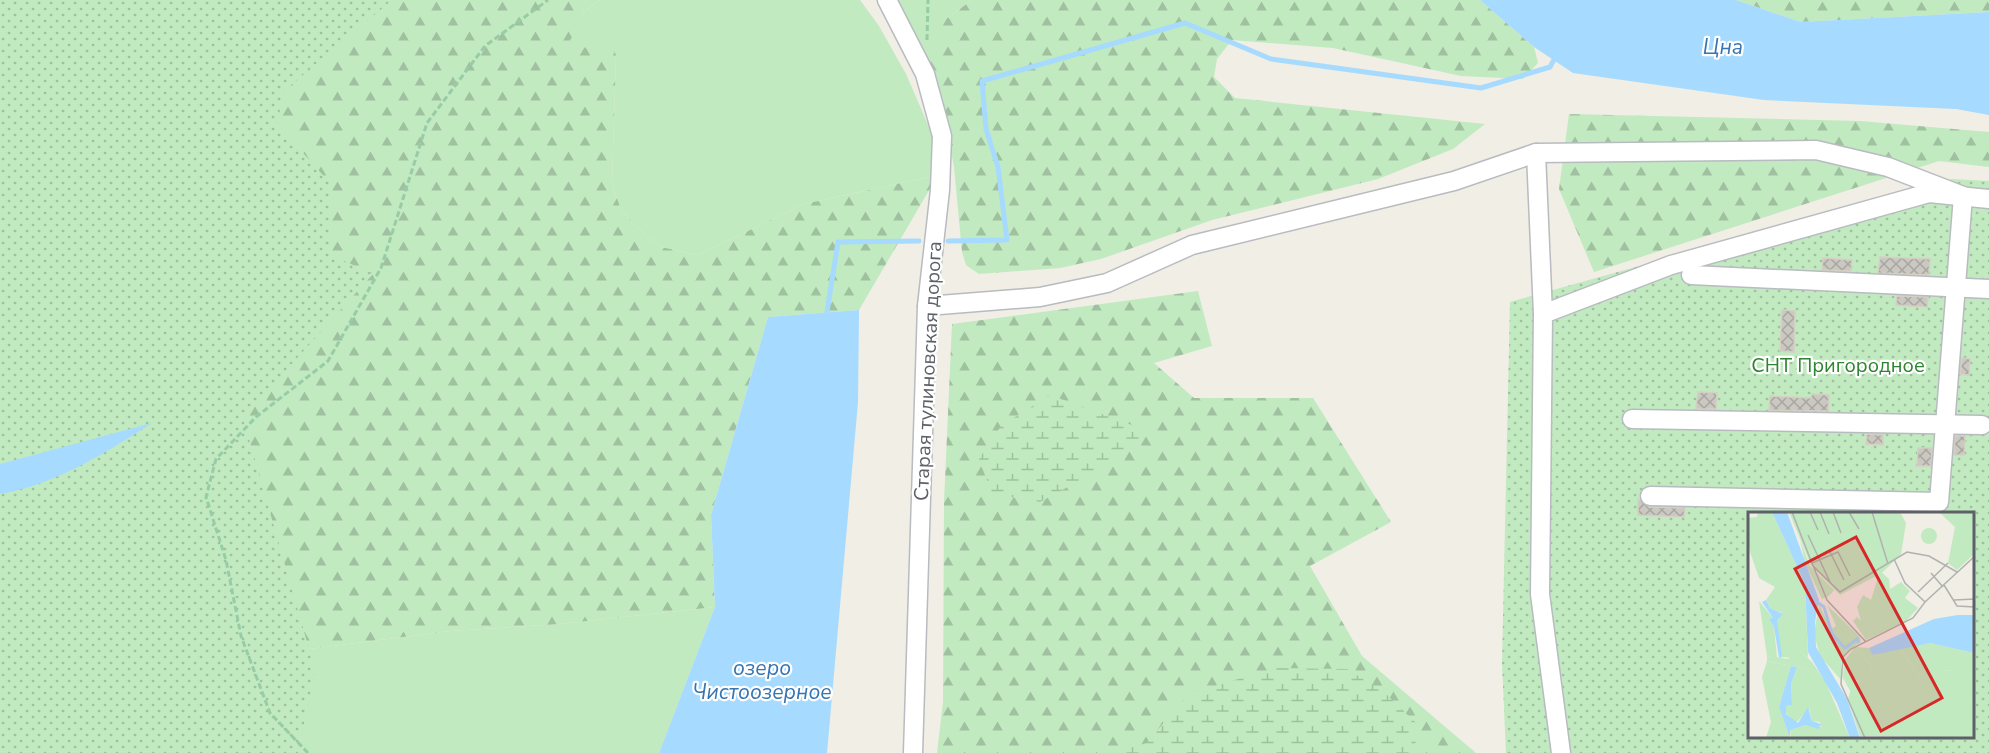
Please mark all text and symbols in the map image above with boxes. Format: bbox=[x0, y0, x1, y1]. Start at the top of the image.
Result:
water label: Цна bbox=[1703, 33, 1743, 61]
street label: Старая тулиновская дорога bbox=[908, 240, 948, 502]
park label: СНТ Пригородное bbox=[1751, 352, 1925, 379]
inset map bbox=[1748, 512, 1974, 738]
water label: озеро Чистоозерное bbox=[692, 654, 832, 706]

